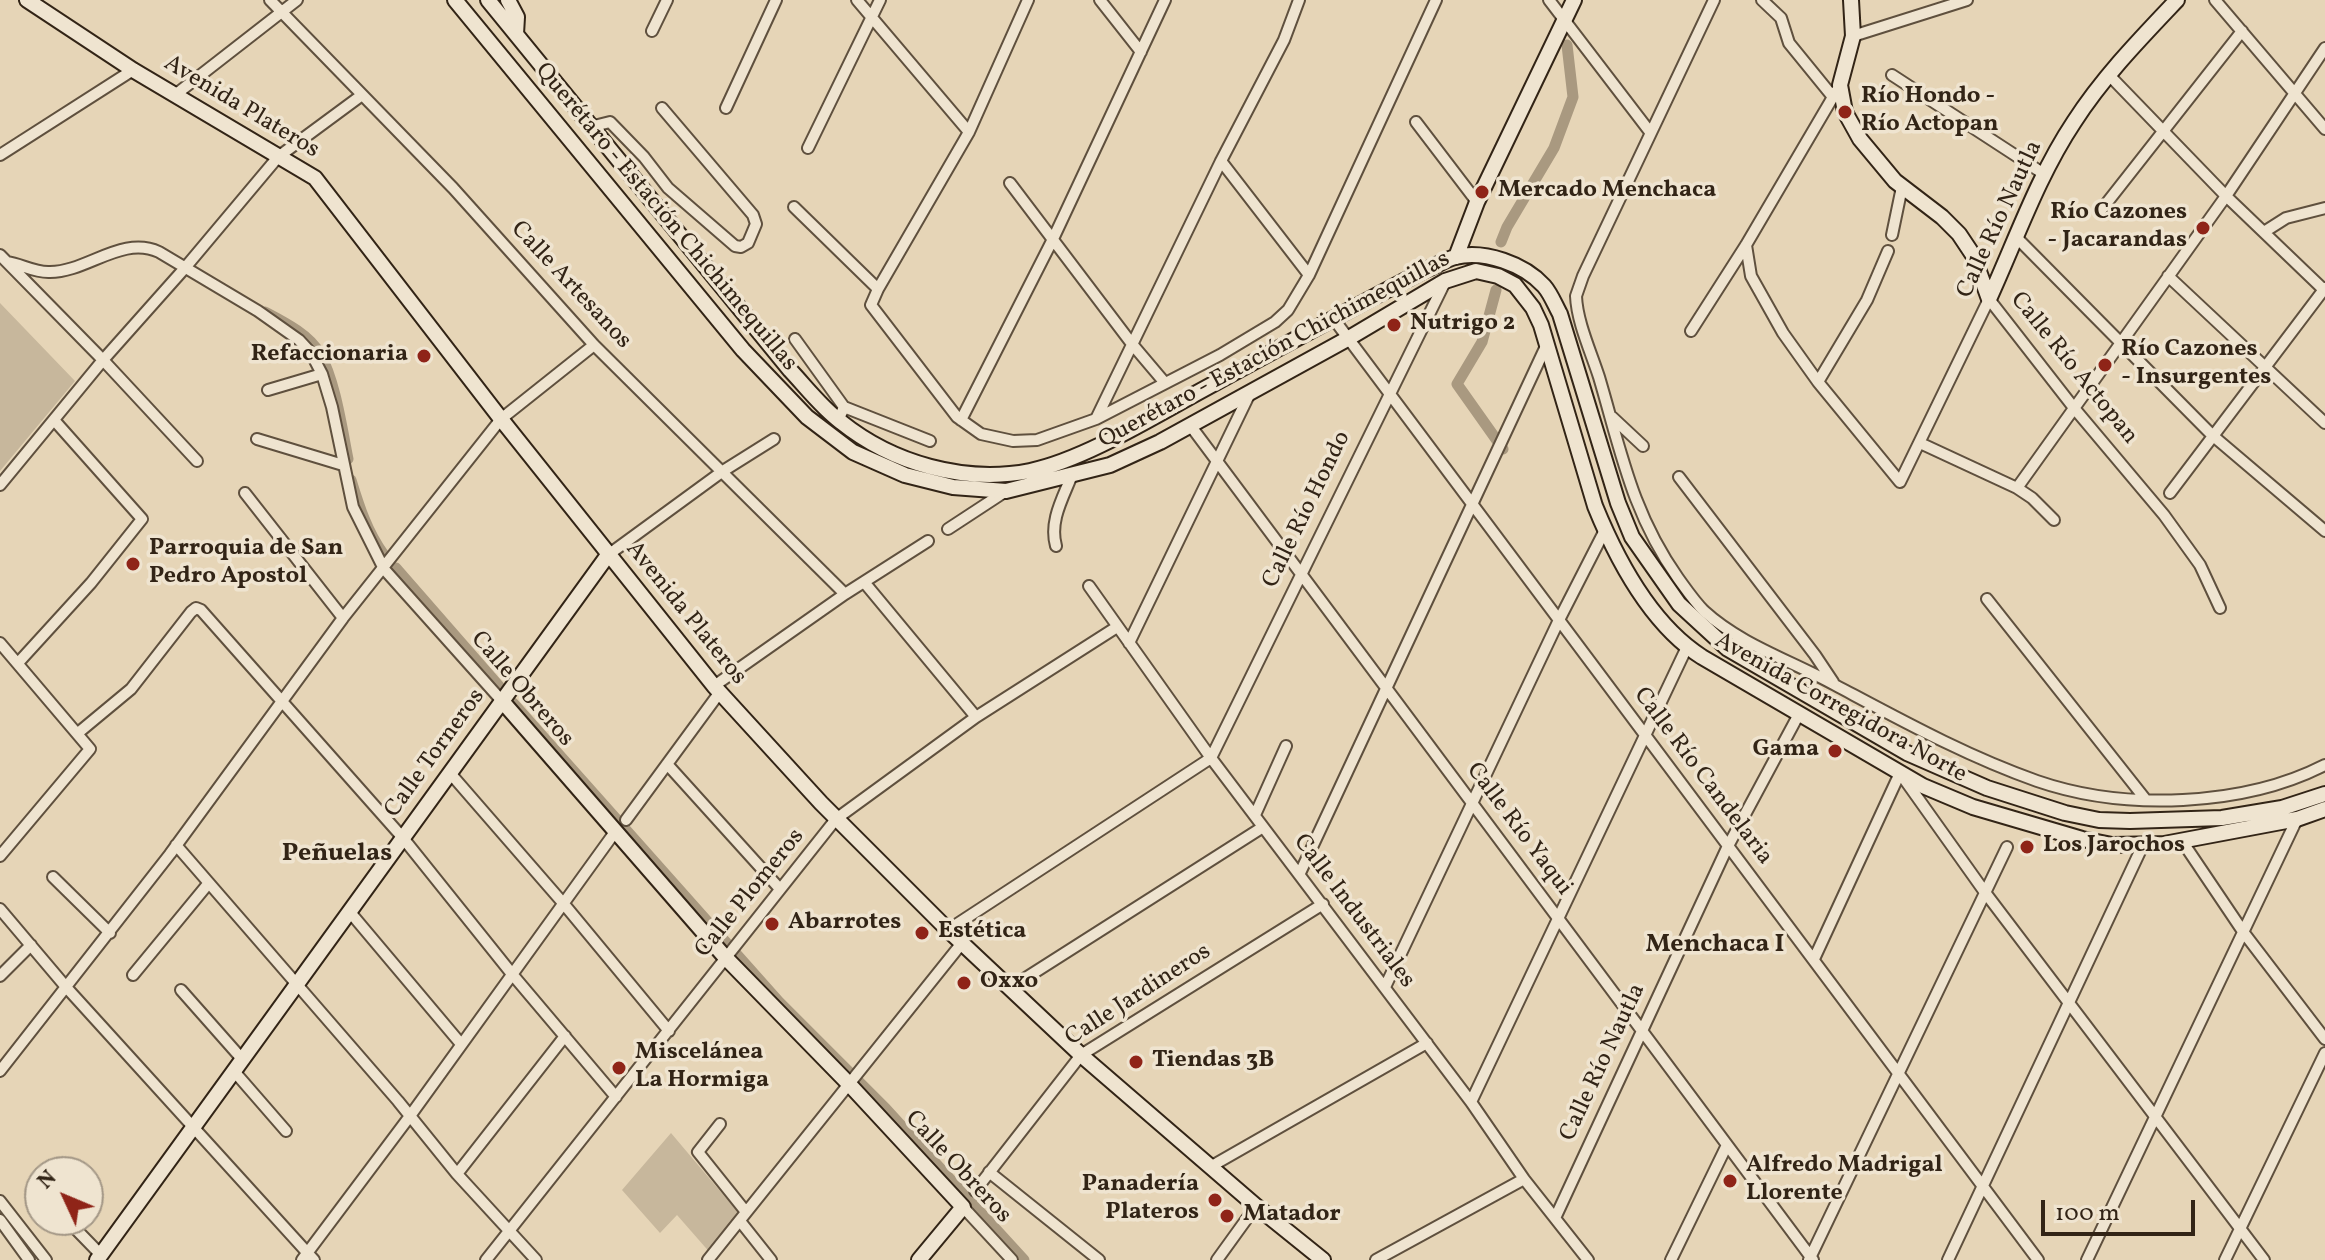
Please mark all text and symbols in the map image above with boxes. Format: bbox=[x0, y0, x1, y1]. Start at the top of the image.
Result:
street label: Avenida Plateros bbox=[158, 50, 324, 166]
street label: Querétaro - Estación Chichimequillas bbox=[527, 58, 803, 378]
place label: Río Hondo - Río Actopan bbox=[1861, 84, 1999, 140]
marker: Río Hondo - Río Actopan bbox=[1836, 103, 1854, 121]
street label: Calle Río Nautla bbox=[1952, 137, 2050, 303]
place label: Mercado Menchaca bbox=[1498, 178, 1716, 206]
marker: Mercado Menchaca bbox=[1473, 183, 1491, 201]
place label: Río Cazones - Jacarandas bbox=[2047, 200, 2187, 256]
street label: Calle Artesanos bbox=[503, 216, 637, 356]
marker: Río Cazones - Jacarandas bbox=[2194, 219, 2212, 237]
street label: Querétaro - Estación Chichimequillas bbox=[1094, 246, 1456, 456]
street label: Calle Río Actopan bbox=[2003, 287, 2143, 451]
place label: Nutrigo 2 bbox=[1410, 311, 1515, 339]
marker: Nutrigo 2 bbox=[1385, 316, 1403, 334]
place label: Río Cazones - Insurgentes bbox=[2121, 337, 2271, 393]
place label: Refaccionaria bbox=[251, 342, 408, 370]
marker: Refaccionaria bbox=[415, 347, 433, 365]
marker: Río Cazones - Insurgentes bbox=[2096, 356, 2114, 374]
street label: Calle Río Hondo bbox=[1258, 427, 1358, 593]
place label: Parroquia de San Pedro Apostol bbox=[149, 536, 343, 592]
street label: Avenida Plateros bbox=[618, 536, 752, 692]
marker: Parroquia de San Pedro Apostol bbox=[124, 555, 142, 573]
street label: Calle Obreros bbox=[463, 626, 579, 754]
street label: Avenida Corregidora Norte bbox=[1709, 628, 1971, 790]
street label: Calle Río Candelaria bbox=[1626, 683, 1778, 871]
street label: Calle Torneros bbox=[380, 684, 492, 824]
place label: Gama bbox=[1752, 737, 1819, 765]
marker: Gama bbox=[1826, 742, 1844, 760]
street label: Calle Río Yaqui bbox=[1459, 758, 1577, 902]
street label: Calle Plomeros bbox=[690, 824, 812, 964]
street label: Calle Industriales bbox=[1286, 830, 1420, 994]
place label: Los Jarochos bbox=[2043, 833, 2185, 861]
marker: Los Jarochos bbox=[2018, 838, 2036, 856]
district label: Peñuelas bbox=[282, 839, 392, 871]
place label: Abarrotes bbox=[788, 910, 901, 938]
marker: Abarrotes bbox=[763, 915, 781, 933]
place label: Estética bbox=[938, 919, 1026, 947]
marker: Estética bbox=[913, 924, 931, 942]
district label: Menchaca I bbox=[1645, 930, 1785, 962]
street label: Calle Jardineros bbox=[1061, 938, 1217, 1054]
place label: Oxxo bbox=[980, 969, 1038, 997]
marker: Oxxo bbox=[955, 974, 973, 992]
street label: Calle Río Nautla bbox=[1555, 980, 1653, 1146]
place label: Miscelánea La Hormiga bbox=[635, 1040, 769, 1096]
place label: Tiendas 3B bbox=[1152, 1048, 1274, 1076]
marker: Tiendas 3B bbox=[1127, 1053, 1145, 1071]
marker: Miscelánea La Hormiga bbox=[610, 1059, 628, 1077]
street label: Calle Obreros bbox=[898, 1106, 1016, 1230]
place label: Alfredo Madrigal Llorente bbox=[1746, 1153, 1943, 1209]
north arrow bbox=[24, 1156, 104, 1236]
text: N bbox=[31, 1164, 65, 1197]
place label: Panadería Plateros bbox=[1082, 1172, 1199, 1228]
marker: Alfredo Madrigal Llorente bbox=[1721, 1172, 1739, 1190]
scale bar bbox=[2045, 1184, 2199, 1234]
marker: Panadería Plateros bbox=[1206, 1191, 1224, 1209]
text: 100 m bbox=[2055, 1197, 2120, 1231]
place label: Matador bbox=[1243, 1202, 1341, 1230]
marker: Matador bbox=[1218, 1207, 1236, 1225]

